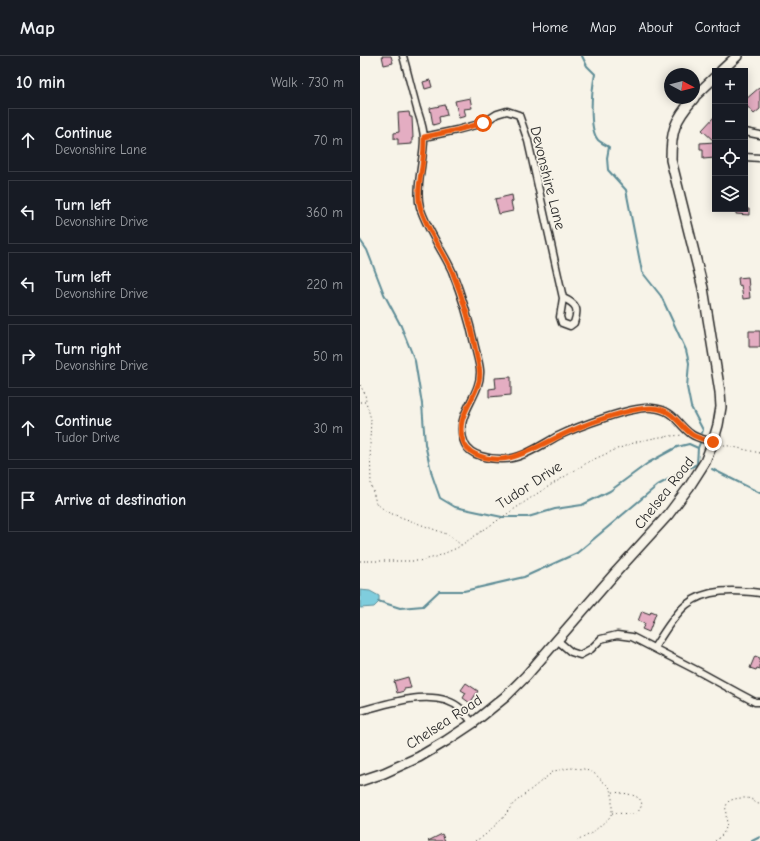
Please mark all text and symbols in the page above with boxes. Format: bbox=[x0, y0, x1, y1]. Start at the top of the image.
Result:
text: Map bbox=[20, 17, 55, 39]
text: Home bbox=[532, 19, 568, 36]
text: Map bbox=[590, 19, 616, 36]
text: About bbox=[638, 19, 673, 36]
text: Contact bbox=[695, 19, 740, 36]
north arrow bbox=[664, 68, 700, 104]
map controls bbox=[712, 68, 748, 212]
button: + bbox=[712, 68, 748, 104]
text: 10 min bbox=[16, 73, 65, 92]
text: Walk · 730 m bbox=[271, 75, 344, 90]
button: − bbox=[712, 104, 748, 140]
route start bbox=[474, 114, 492, 132]
text: Continue bbox=[55, 124, 112, 142]
street label: Devonshire Lane bbox=[526, 124, 570, 232]
icon: ahead bbox=[17, 129, 39, 151]
text: 70 m bbox=[314, 133, 343, 148]
button: locate bbox=[712, 140, 748, 176]
text: Devonshire Lane bbox=[55, 142, 147, 157]
button: layers bbox=[712, 176, 748, 212]
text: Turn left bbox=[55, 196, 111, 214]
icon: left bbox=[17, 201, 39, 223]
text: 360 m bbox=[306, 205, 343, 220]
text: Devonshire Drive bbox=[55, 214, 148, 229]
text: Turn left bbox=[55, 268, 111, 286]
icon: left bbox=[17, 273, 39, 295]
text: 220 m bbox=[306, 277, 343, 292]
text: Devonshire Drive bbox=[55, 286, 148, 301]
text: Turn right bbox=[55, 340, 121, 358]
icon: right bbox=[17, 345, 39, 367]
text: 50 m bbox=[313, 349, 343, 364]
text: Devonshire Drive bbox=[55, 358, 148, 373]
text: Continue bbox=[55, 412, 112, 430]
icon: ahead bbox=[17, 417, 39, 439]
text: 30 m bbox=[313, 421, 343, 436]
text: Tudor Drive bbox=[55, 430, 120, 445]
route end bbox=[704, 433, 722, 451]
street label: Chelsea Road bbox=[630, 453, 698, 533]
street label: Tudor Drive bbox=[493, 457, 566, 513]
icon: arrive bbox=[17, 489, 39, 511]
text: Arrive at destination bbox=[55, 491, 186, 509]
street label: Chelsea Road bbox=[403, 691, 485, 753]

